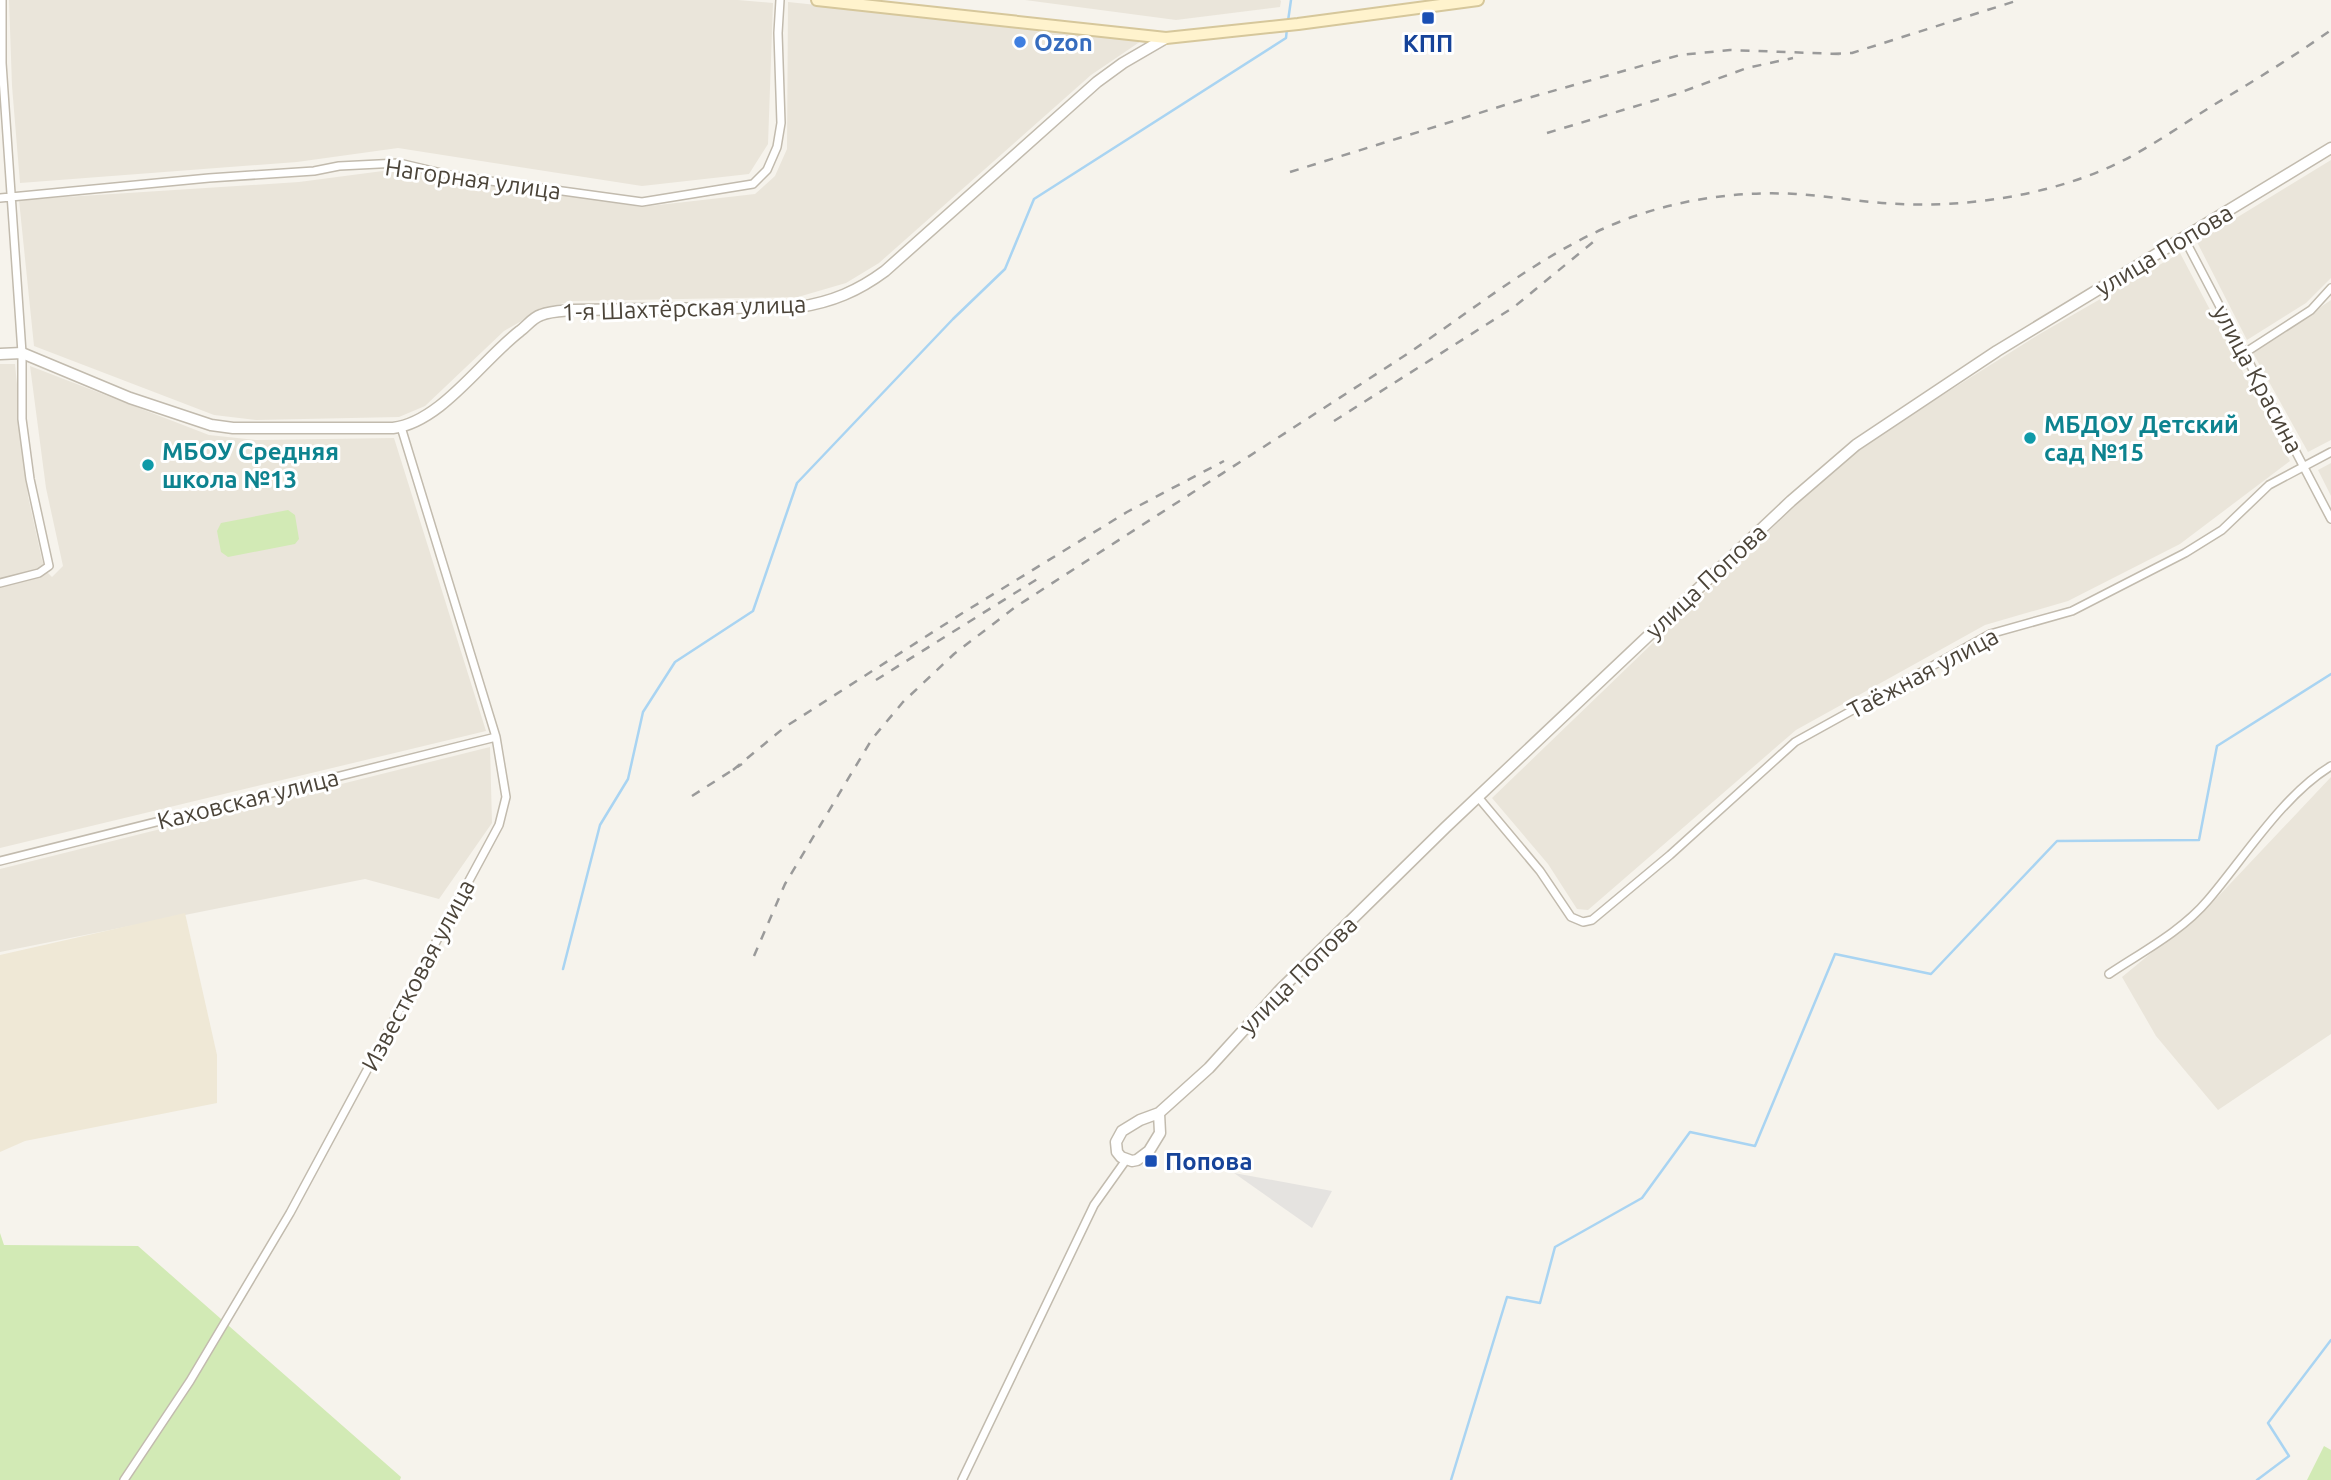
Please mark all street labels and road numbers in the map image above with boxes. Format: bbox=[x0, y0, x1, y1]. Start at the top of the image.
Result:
street label: Нагорная улица bbox=[383, 153, 563, 205]
street label: улица Попова bbox=[2091, 198, 2237, 302]
street label: 1-я Шахтёрская улица bbox=[561, 290, 807, 326]
street label: улица Красина bbox=[2208, 300, 2308, 458]
street label: улица Попова bbox=[1640, 518, 1772, 644]
street label: Таёжная улица bbox=[1843, 622, 2003, 724]
street label: Каховская улица bbox=[155, 763, 341, 835]
street label: Известковая улица bbox=[356, 875, 480, 1075]
street label: улица Попова bbox=[1234, 911, 1362, 1039]

